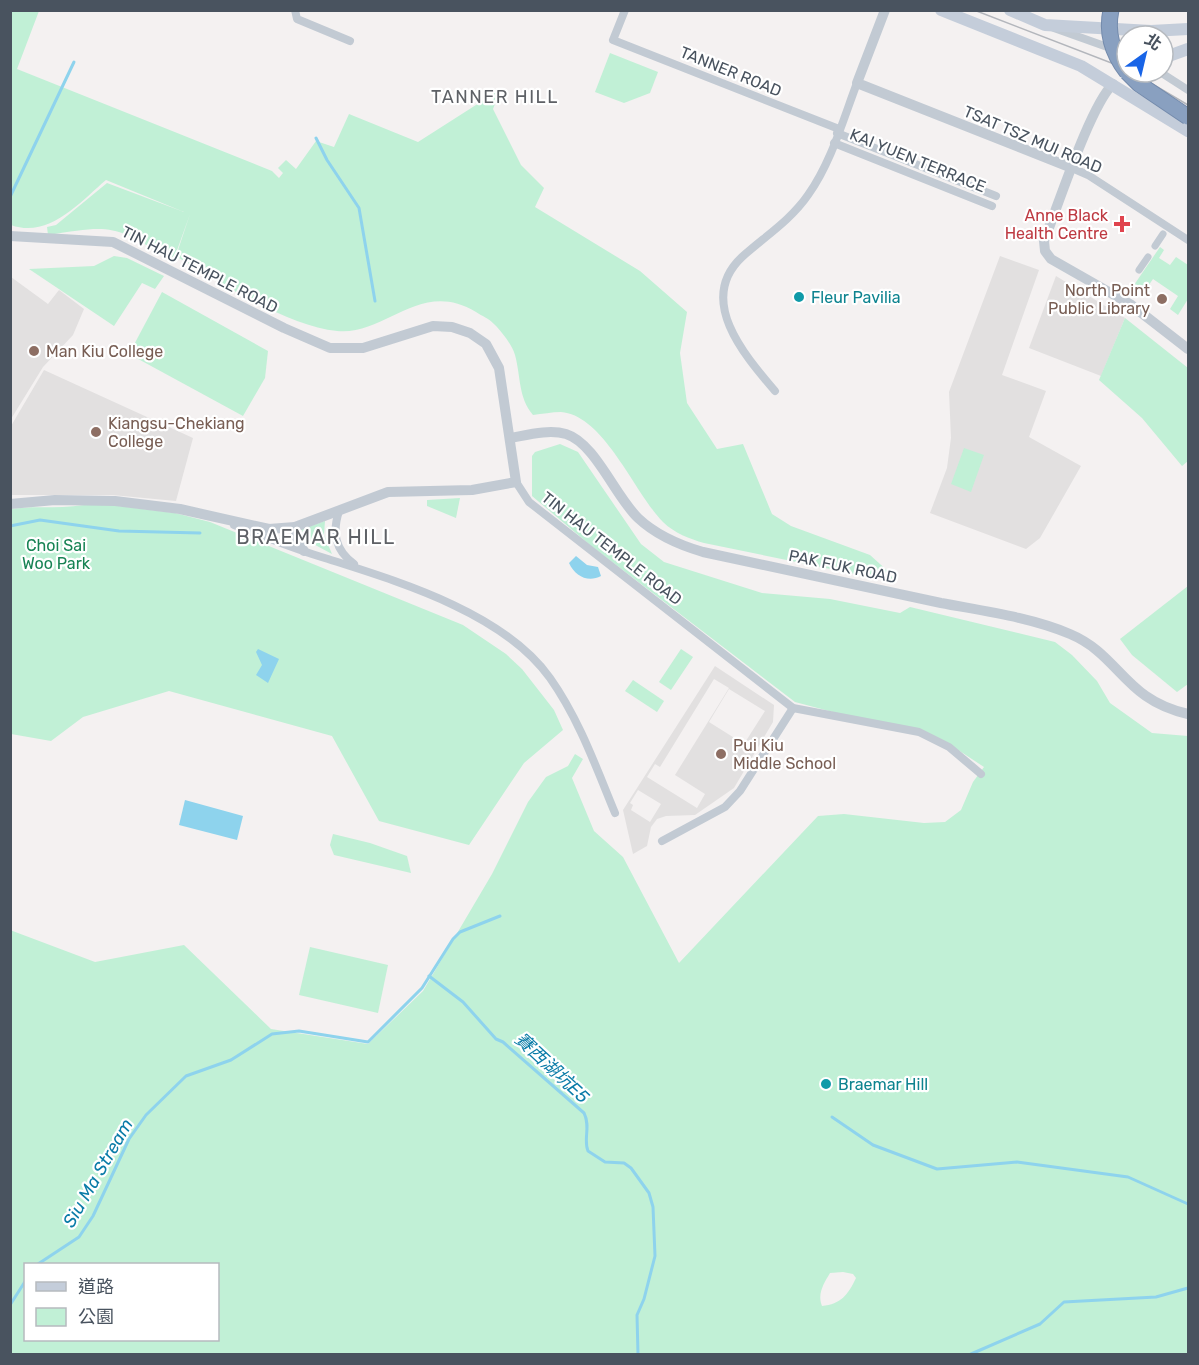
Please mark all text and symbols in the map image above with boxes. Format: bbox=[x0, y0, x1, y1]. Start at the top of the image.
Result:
north arrow bbox=[1115, 24, 1175, 84]
text: 北 bbox=[1141, 30, 1165, 54]
street label: TANNER ROAD bbox=[677, 42, 784, 100]
district label: TANNER HILL bbox=[431, 86, 559, 108]
street label: TSAT TSZ MUI ROAD bbox=[961, 102, 1105, 177]
street label: KAI YUEN TERRACE bbox=[847, 125, 989, 196]
place label: Anne Black Health Centre bbox=[1005, 206, 1109, 243]
marker: Anne Black Health Centre bbox=[1113, 215, 1131, 233]
street label: TIN HAU TEMPLE ROAD bbox=[119, 222, 281, 317]
place label: North Point Public Library bbox=[1048, 281, 1150, 318]
place label: Fleur Pavilia bbox=[811, 288, 901, 307]
marker: Fleur Pavilia bbox=[792, 290, 806, 304]
marker: North Point Public Library bbox=[1155, 292, 1169, 306]
place label: Man Kiu College bbox=[46, 342, 163, 361]
marker: Man Kiu College bbox=[27, 344, 41, 358]
place label: Kiangsu-Chekiang College bbox=[108, 414, 245, 451]
marker: Kiangsu-Chekiang College bbox=[89, 425, 103, 439]
street label: TIN HAU TEMPLE ROAD bbox=[538, 488, 686, 609]
district label: BRAEMAR HILL bbox=[236, 525, 396, 549]
park label: Choi Sai Woo Park bbox=[22, 536, 91, 573]
street label: PAK FUK ROAD bbox=[787, 546, 899, 587]
place label: Pui Kiu Middle School bbox=[733, 736, 836, 773]
marker: Pui Kiu Middle School bbox=[714, 747, 728, 761]
water label: 賽西湖坑E5 bbox=[510, 1028, 594, 1108]
place label: Braemar Hill bbox=[838, 1075, 928, 1094]
marker: Braemar Hill bbox=[819, 1077, 833, 1091]
water label: Siu Ma Stream bbox=[58, 1115, 138, 1231]
legend bbox=[24, 1263, 219, 1341]
text: 道路 bbox=[78, 1276, 114, 1298]
text: 公園 bbox=[78, 1306, 114, 1328]

